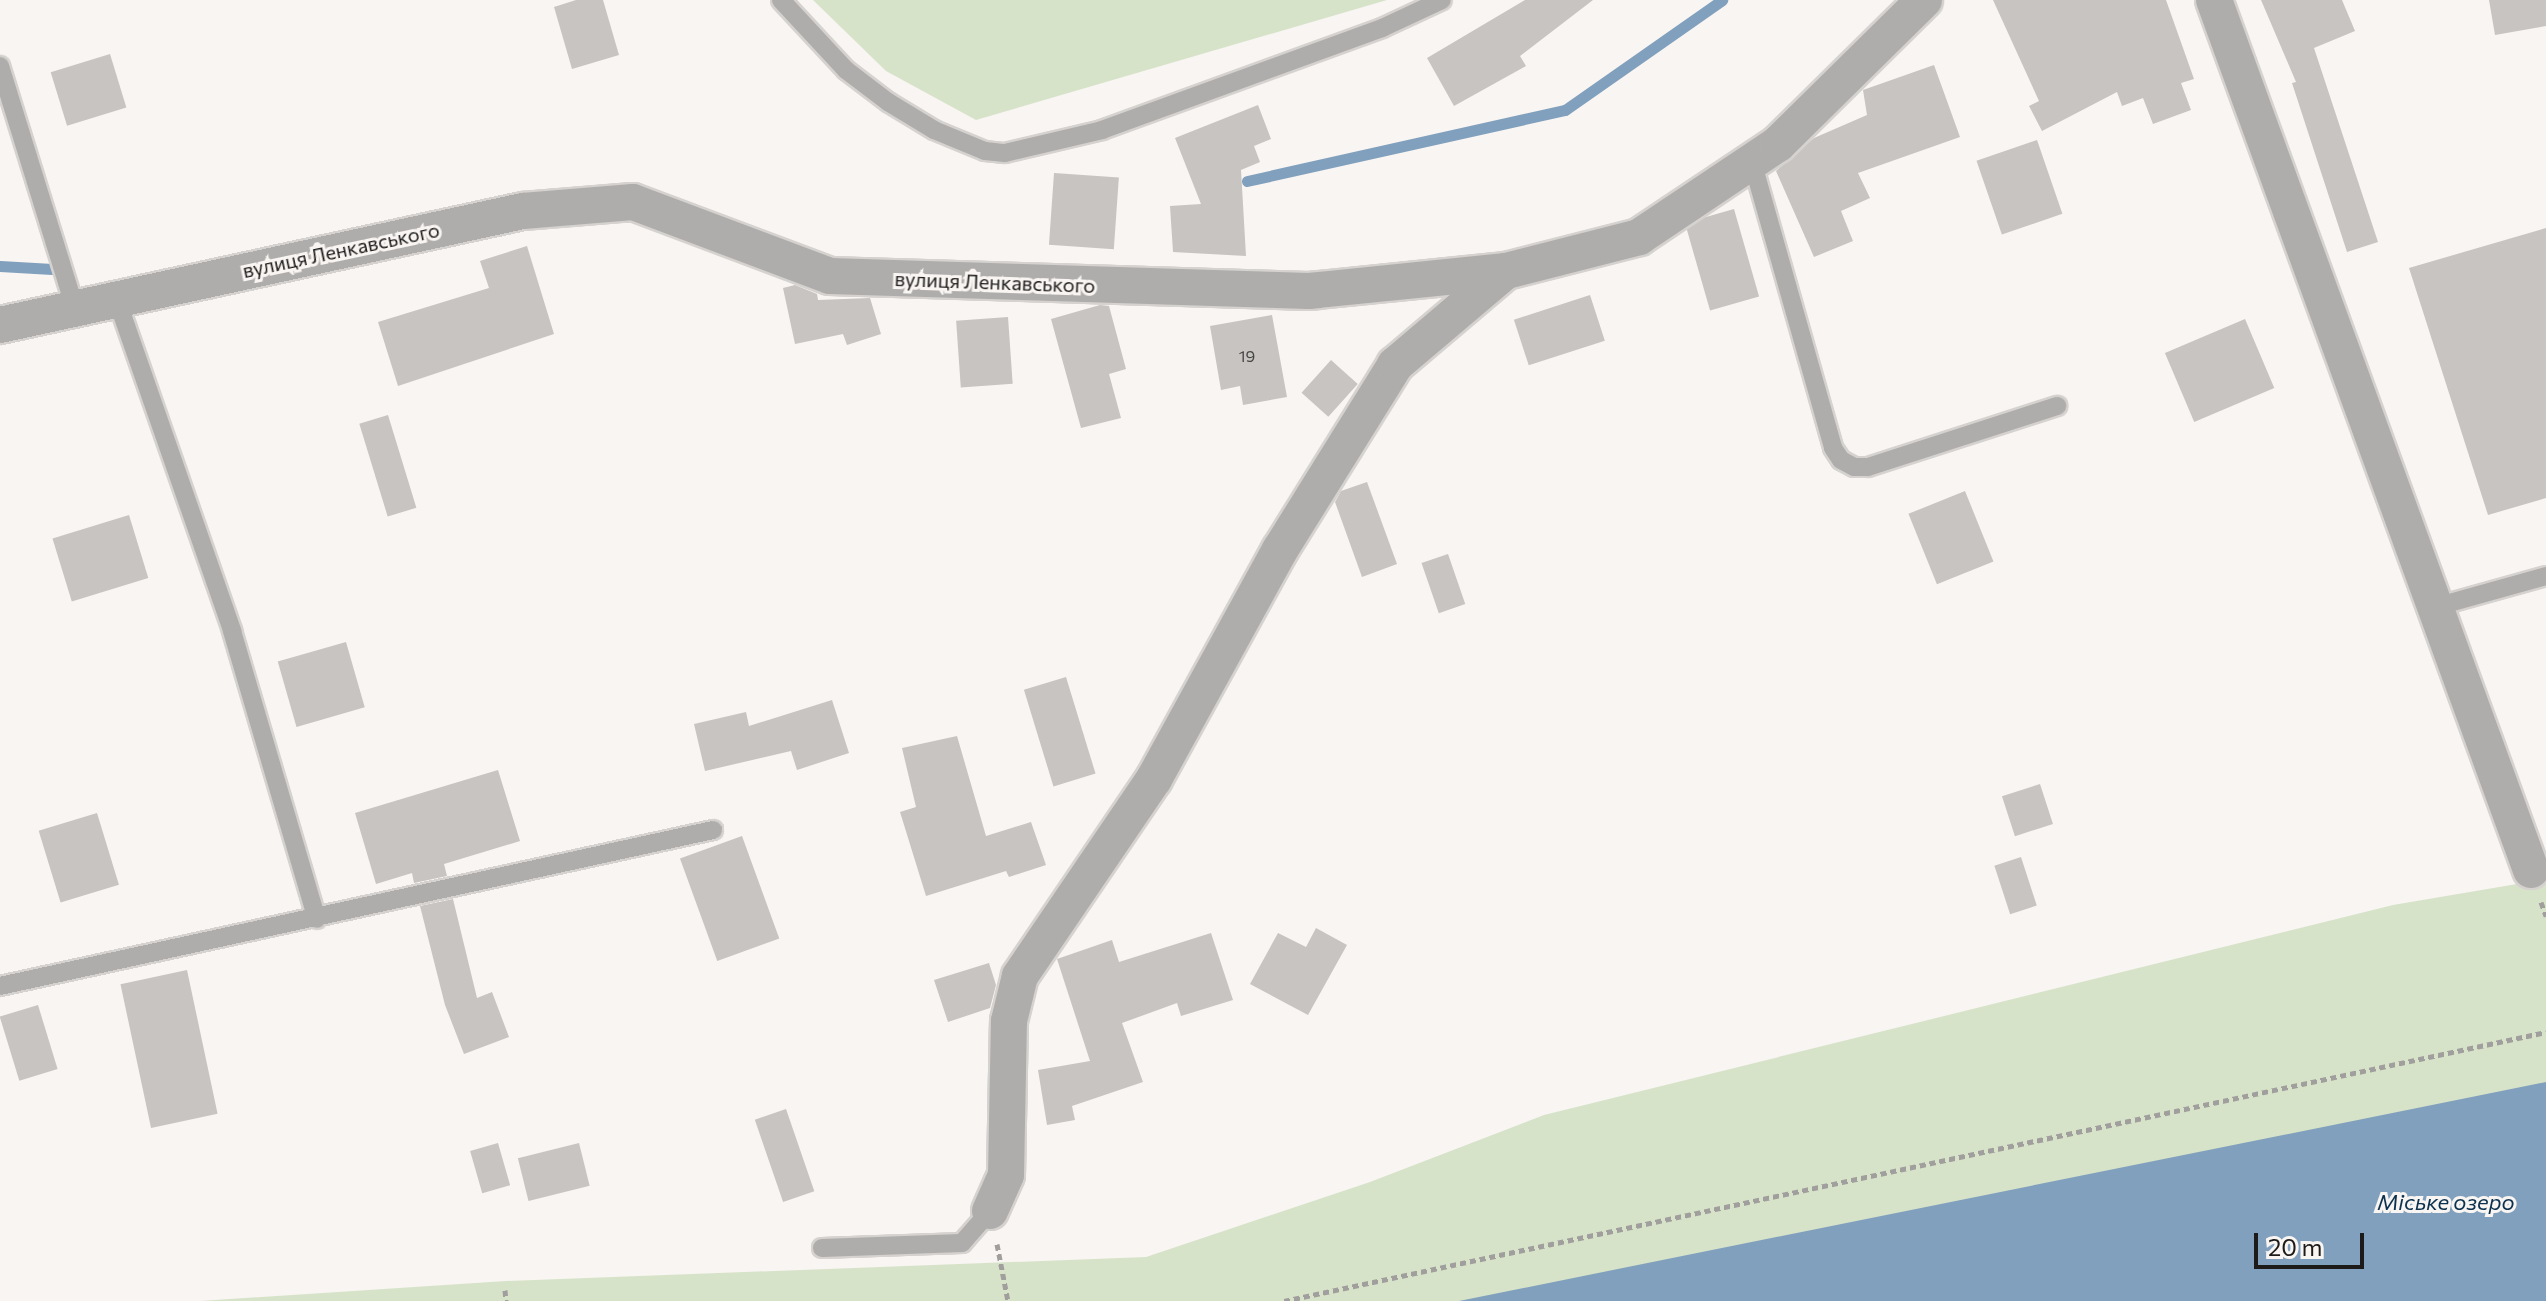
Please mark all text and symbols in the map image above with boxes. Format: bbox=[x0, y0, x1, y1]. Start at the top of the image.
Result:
street label: вулиця Ленкавського bbox=[240, 217, 442, 283]
street label: вулиця Ленкавського bbox=[894, 267, 1096, 297]
house number: 19 bbox=[1239, 346, 1255, 366]
water label: Міське озеро bbox=[2377, 1189, 2515, 1215]
scale bar bbox=[2258, 1217, 2368, 1267]
text: 20 m bbox=[2268, 1232, 2322, 1261]

